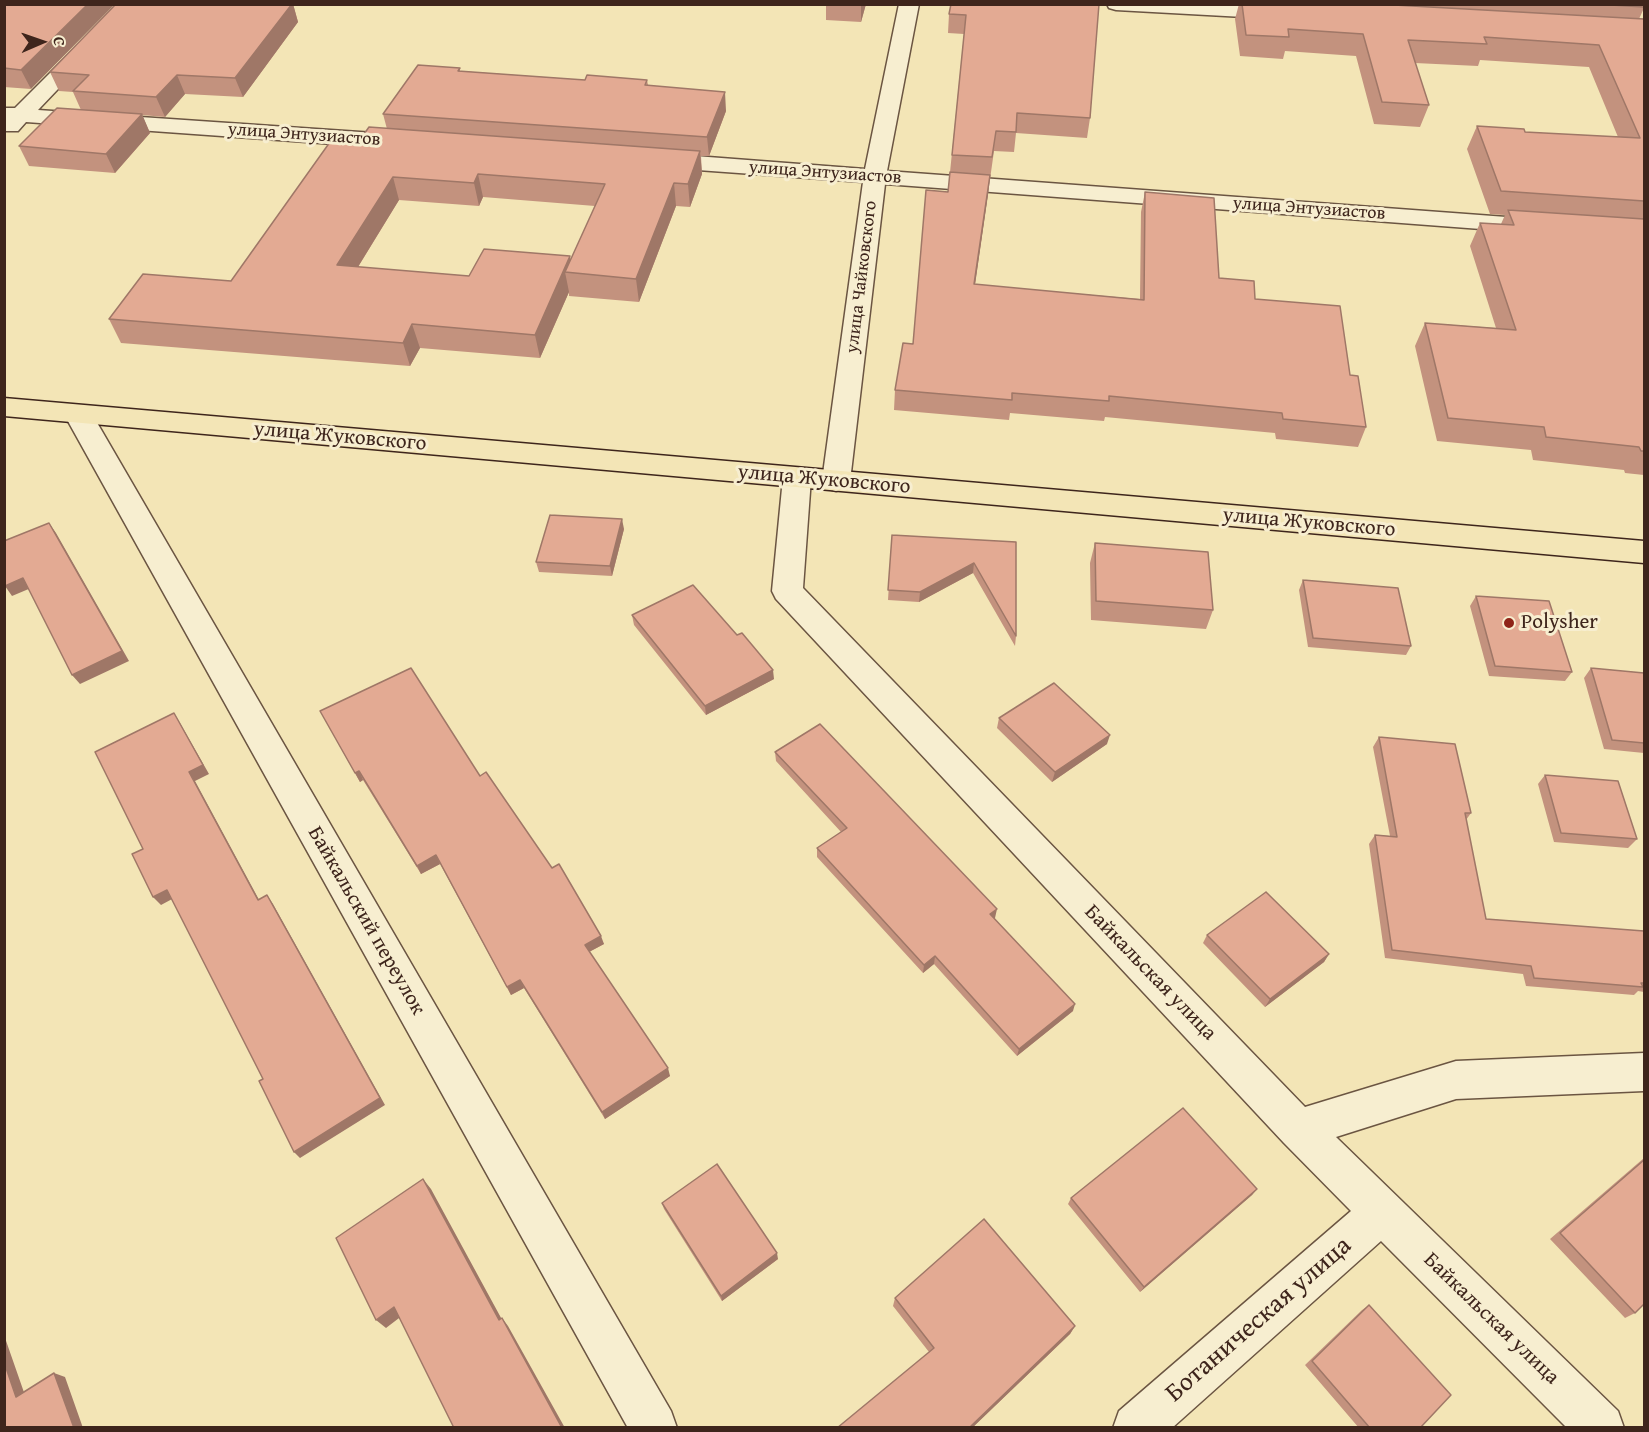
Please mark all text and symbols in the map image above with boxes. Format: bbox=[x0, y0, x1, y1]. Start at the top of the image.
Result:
north arrow bbox=[12, 12, 72, 72]
text: С bbox=[48, 36, 72, 46]
street label: улица Энтузиастов bbox=[227, 119, 381, 151]
street label: улица Энтузиастов bbox=[748, 157, 902, 189]
street label: улица Энтузиастов bbox=[1232, 193, 1386, 225]
street label: улица Чайковского bbox=[842, 199, 882, 355]
street label: улица Жуковского bbox=[253, 417, 427, 457]
street label: улица Жуковского bbox=[737, 460, 911, 500]
street label: улица Жуковского bbox=[1222, 503, 1396, 543]
place label: Polysher bbox=[1521, 610, 1598, 636]
marker: Polysher bbox=[1502, 616, 1516, 630]
street label: Байкальский переулок bbox=[302, 822, 430, 1020]
street label: Байкальская улица bbox=[1079, 900, 1221, 1046]
street label: Ботаническая улица bbox=[1160, 1231, 1358, 1409]
street label: Байкальская улица bbox=[1418, 1248, 1564, 1390]

